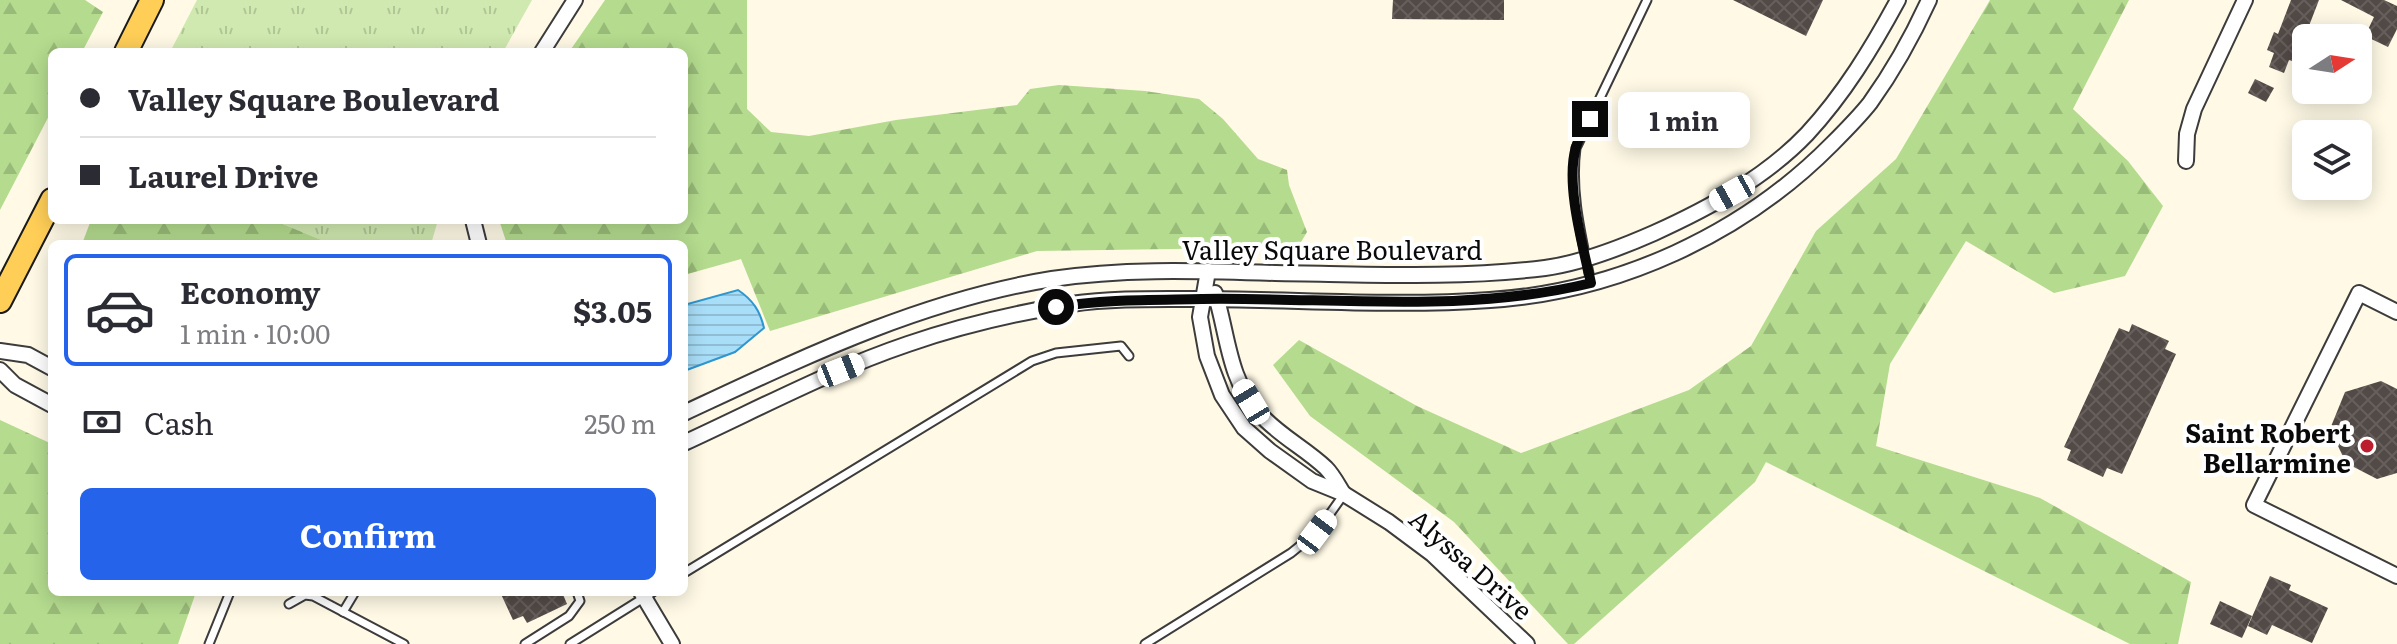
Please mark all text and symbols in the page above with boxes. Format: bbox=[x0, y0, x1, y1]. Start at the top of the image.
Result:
north arrow bbox=[2292, 24, 2372, 104]
map controls bbox=[2292, 24, 2372, 200]
text: Valley Square Boulevard bbox=[128, 76, 499, 120]
callout: 1 min bbox=[1618, 91, 1750, 147]
text: 1 min bbox=[1649, 100, 1719, 139]
route end bbox=[1572, 101, 1608, 137]
button: layers bbox=[2292, 120, 2372, 200]
text: Laurel Drive bbox=[128, 153, 319, 197]
car bbox=[1705, 171, 1759, 215]
street label: Valley Square Boulevard bbox=[1182, 229, 1482, 268]
text: Economy bbox=[180, 269, 320, 313]
icon: car bbox=[84, 274, 156, 346]
text: $3.05 bbox=[573, 288, 652, 332]
route start bbox=[1038, 289, 1074, 325]
text: 1 min · 10:00 bbox=[180, 313, 330, 352]
car bbox=[814, 350, 868, 390]
car bbox=[1228, 375, 1274, 429]
icon: cash bbox=[80, 400, 124, 444]
text: Cash bbox=[144, 400, 214, 444]
text: 250 m bbox=[584, 403, 656, 442]
place label: Saint Robert Bellarmine bbox=[2185, 412, 2352, 481]
marker: Saint Robert Bellarmine bbox=[2358, 437, 2376, 455]
button: Confirm bbox=[80, 488, 656, 580]
street label: Alyssa Drive bbox=[1402, 498, 1542, 628]
car bbox=[1293, 506, 1341, 558]

